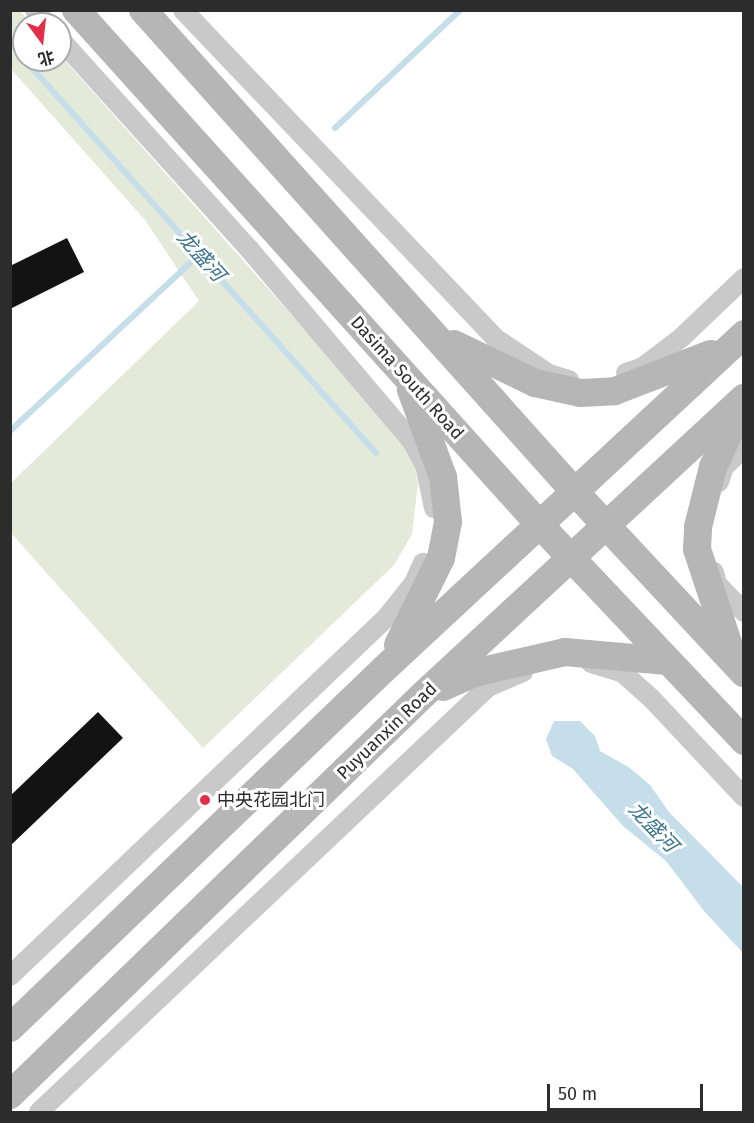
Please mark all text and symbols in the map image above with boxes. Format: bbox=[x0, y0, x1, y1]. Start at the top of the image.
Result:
north arrow bbox=[12, 12, 72, 72]
text: 北 bbox=[36, 47, 56, 69]
water label: 龙盛河 bbox=[172, 226, 230, 286]
street label: Dasima South Road bbox=[346, 312, 468, 444]
street label: Puyuanxin Road bbox=[332, 678, 442, 784]
place label: 中央花园北门 bbox=[217, 789, 325, 811]
marker: 中央花园北门 bbox=[198, 793, 212, 807]
water label: 龙盛河 bbox=[624, 797, 682, 857]
scale bar bbox=[550, 1072, 706, 1110]
text: 50 m bbox=[558, 1083, 597, 1105]

